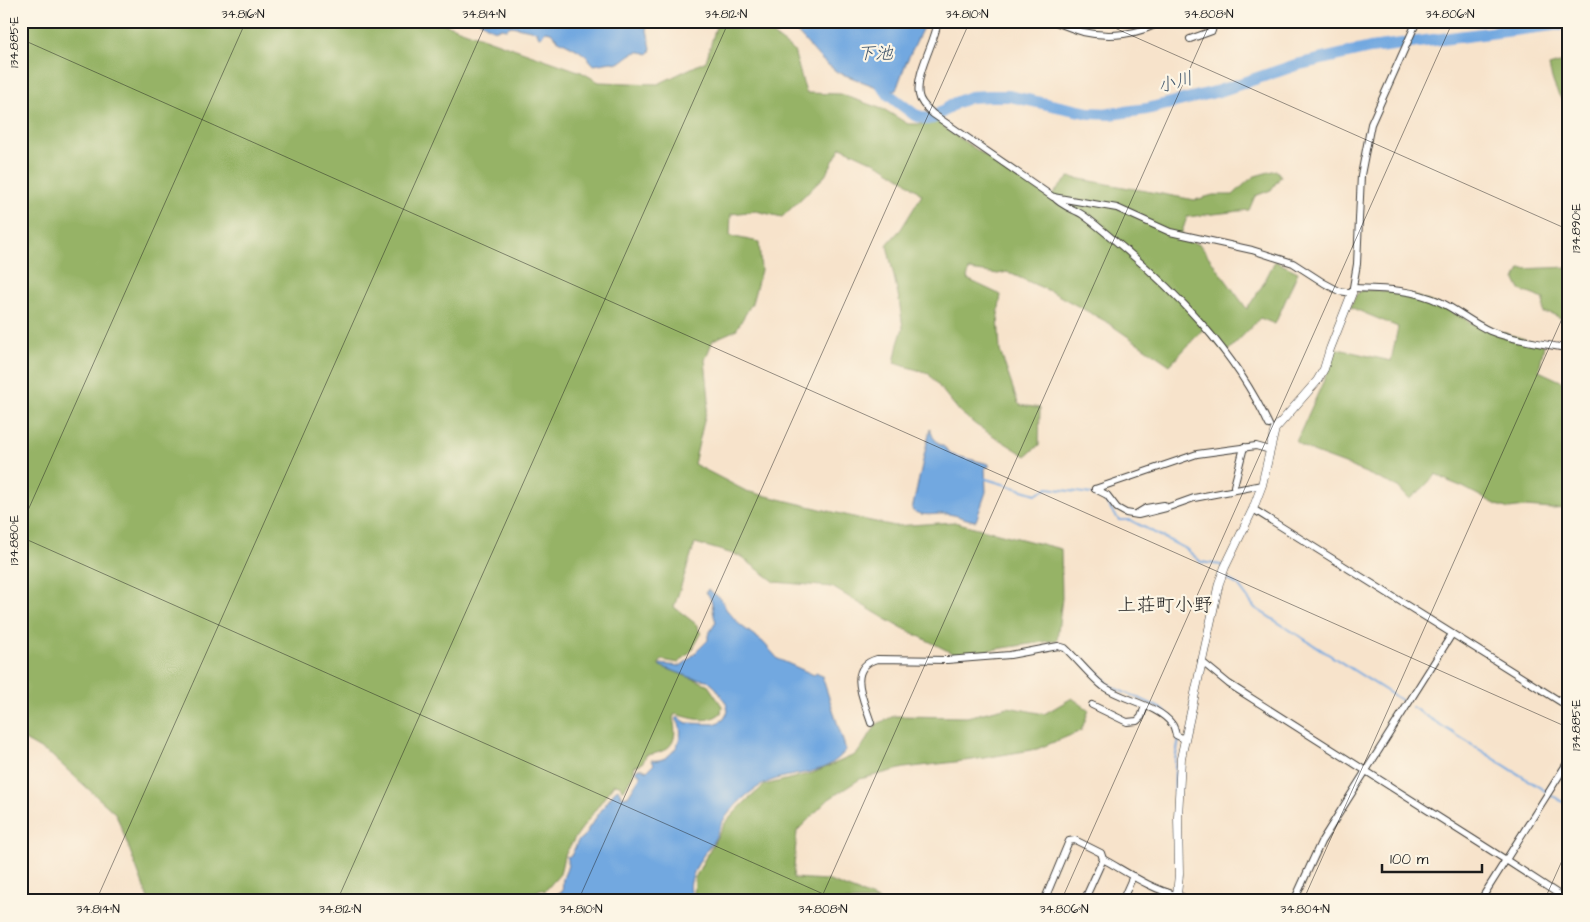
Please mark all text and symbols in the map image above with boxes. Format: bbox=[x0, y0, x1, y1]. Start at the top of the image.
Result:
text: 34.816°N bbox=[222, 6, 265, 23]
text: 34.814°N bbox=[462, 6, 506, 23]
text: 34.812°N bbox=[705, 6, 748, 23]
text: 34.810°N bbox=[945, 6, 989, 23]
text: 34.808°N bbox=[1184, 6, 1234, 23]
text: 34.806°N bbox=[1426, 6, 1475, 23]
text: 134.885°E bbox=[6, 16, 23, 68]
water label: 下池 bbox=[857, 41, 894, 66]
water label: 小川 bbox=[1155, 66, 1196, 99]
text: 134.890°E bbox=[1568, 203, 1585, 253]
text: 134.880°E bbox=[6, 515, 23, 565]
district label: 上荘町小野 bbox=[1117, 592, 1213, 619]
text: 134.885°E bbox=[1568, 699, 1585, 751]
scale bar bbox=[1382, 842, 1482, 874]
text: 100 m bbox=[1390, 849, 1429, 870]
text: 34.814°N bbox=[76, 901, 120, 918]
text: 34.812°N bbox=[319, 901, 362, 918]
text: 34.810°N bbox=[559, 901, 603, 918]
text: 34.808°N bbox=[798, 901, 848, 918]
text: 34.806°N bbox=[1040, 901, 1089, 918]
text: 34.804°N bbox=[1280, 901, 1330, 918]

